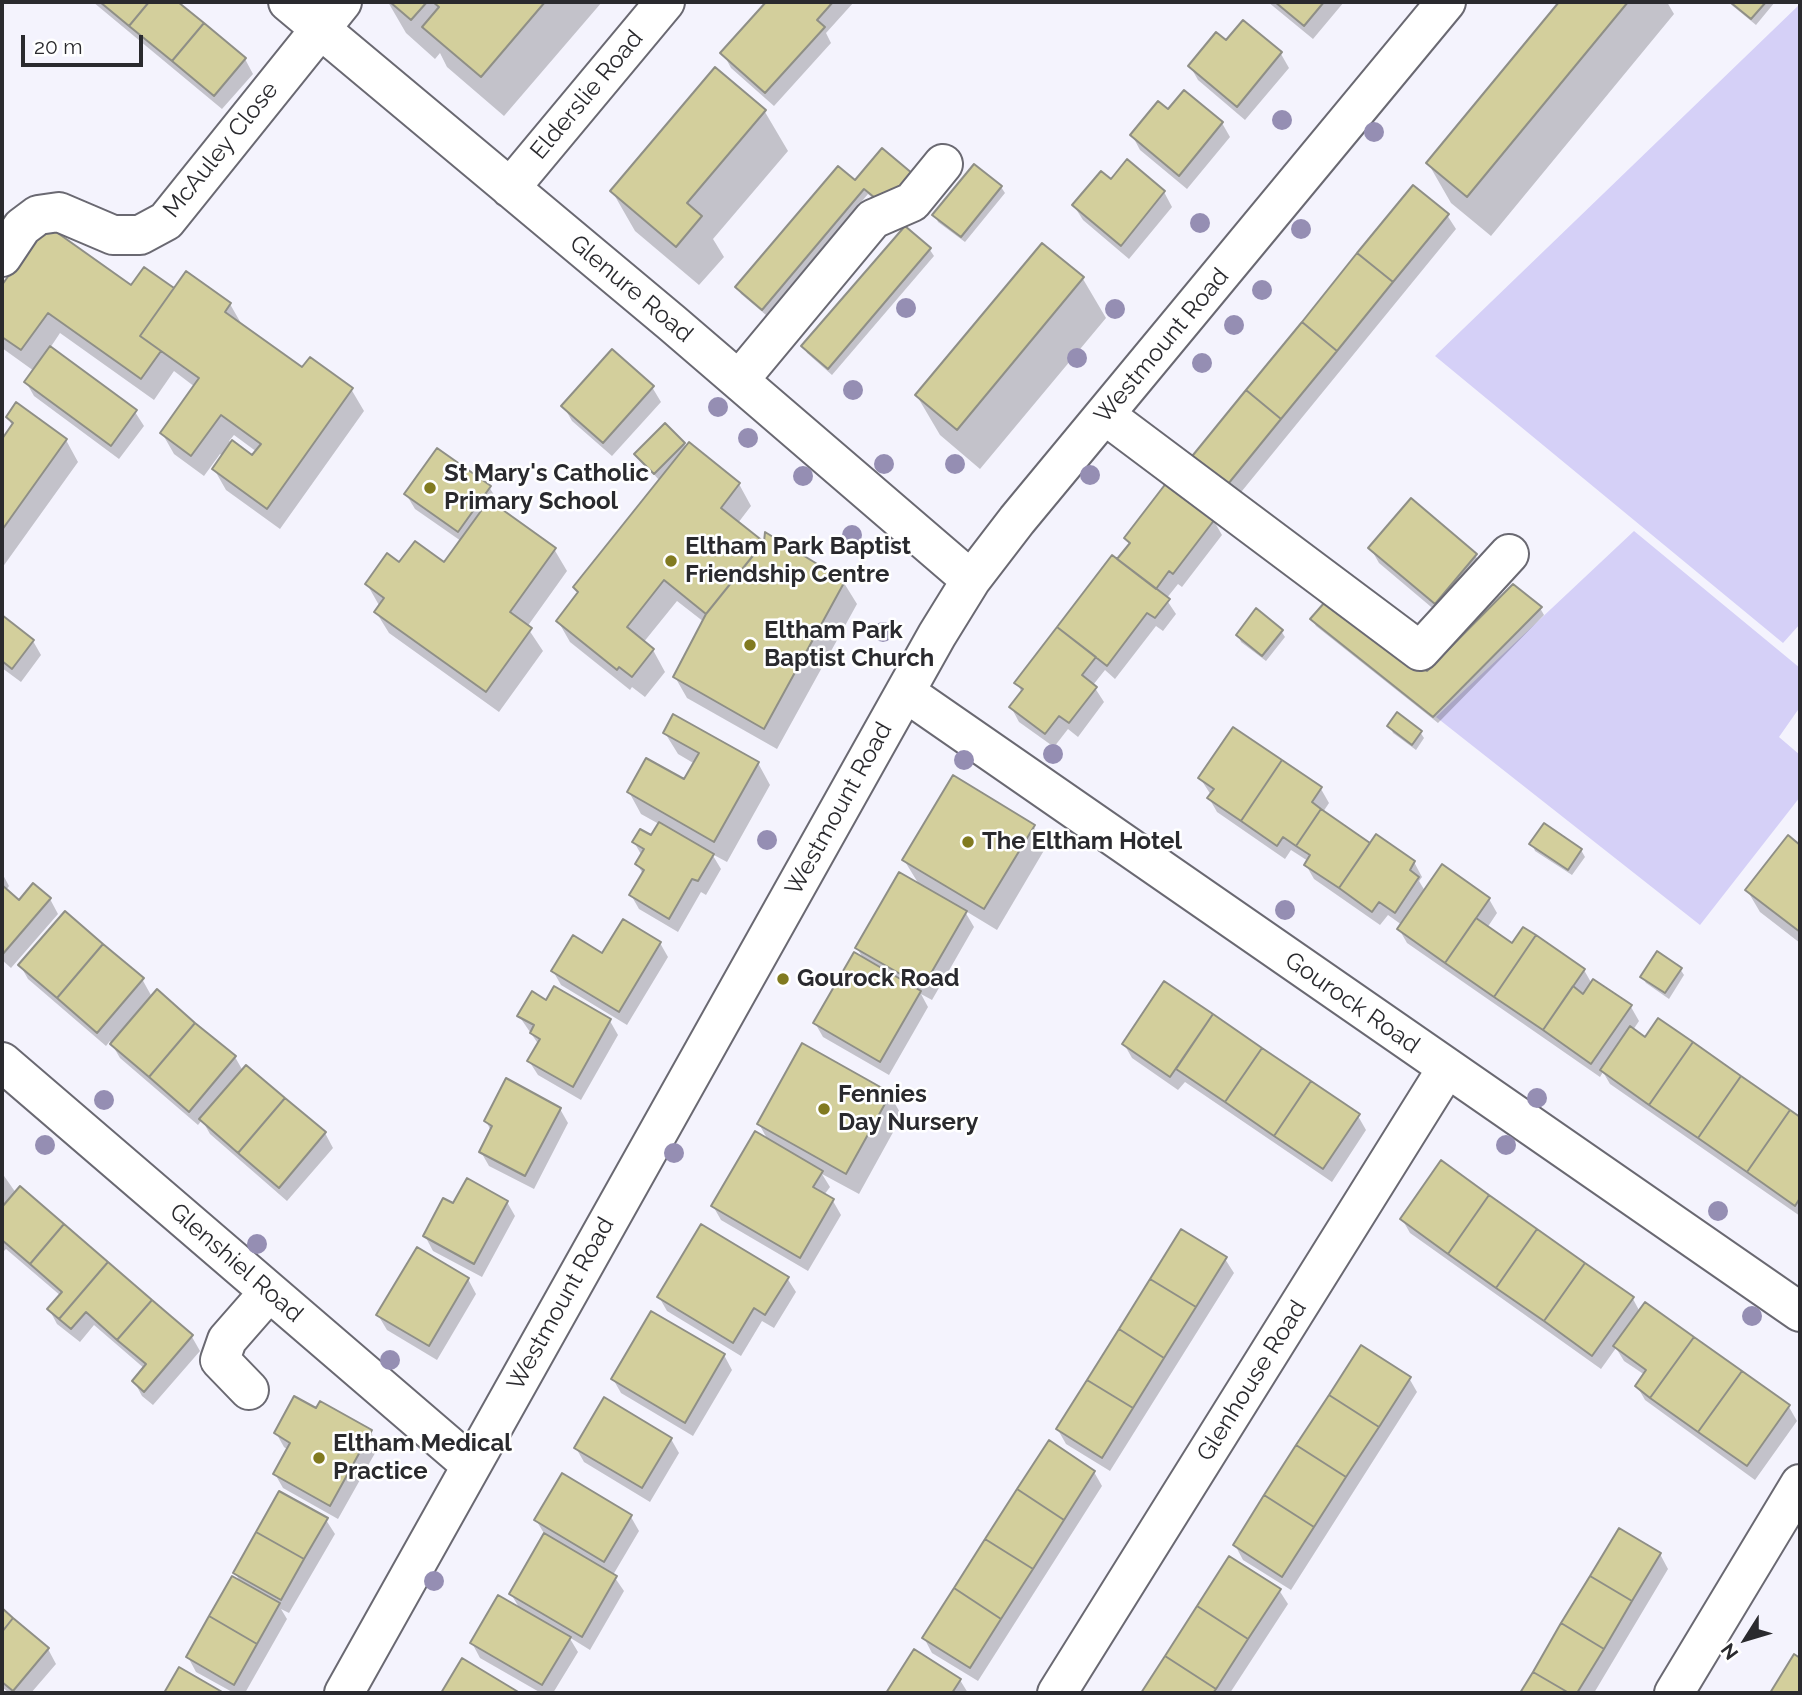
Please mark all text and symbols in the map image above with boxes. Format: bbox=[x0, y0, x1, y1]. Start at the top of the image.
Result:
scale bar bbox=[24, 21, 147, 65]
street label: Elderslie Road bbox=[525, 25, 649, 165]
text: 20 m bbox=[34, 34, 82, 59]
street label: McAuley Close bbox=[157, 76, 285, 224]
street label: Glenure Road bbox=[564, 229, 698, 349]
street label: Westmount Road bbox=[1089, 263, 1235, 429]
place label: St Mary's Catholic Primary School bbox=[444, 460, 649, 516]
marker: St Mary's Catholic Primary School bbox=[422, 480, 438, 496]
place label: Eltham Park Baptist Friendship Centre bbox=[685, 533, 911, 589]
marker: Eltham Park Baptist Friendship Centre bbox=[663, 553, 679, 569]
place label: Eltham Park Baptist Church bbox=[764, 617, 934, 673]
marker: Eltham Park Baptist Church bbox=[742, 637, 758, 653]
street label: Westmount Road bbox=[780, 717, 898, 901]
place label: The Eltham Hotel bbox=[982, 828, 1182, 856]
marker: The Eltham Hotel bbox=[960, 834, 976, 850]
street label: Gourock Road bbox=[1279, 946, 1425, 1060]
place label: Gourock Road bbox=[797, 965, 959, 993]
marker: Gourock Road bbox=[775, 971, 791, 987]
place label: Fennies Day Nursery bbox=[838, 1081, 978, 1137]
marker: Fennies Day Nursery bbox=[816, 1101, 832, 1117]
street label: Glenshiel Road bbox=[164, 1197, 308, 1329]
street label: Westmount Road bbox=[502, 1212, 620, 1396]
street label: Glenhouse Road bbox=[1191, 1295, 1313, 1467]
place label: Eltham Medical Practice bbox=[333, 1430, 512, 1486]
marker: Eltham Medical Practice bbox=[311, 1450, 327, 1466]
north arrow bbox=[1711, 1604, 1781, 1674]
text: N bbox=[1716, 1639, 1742, 1664]

